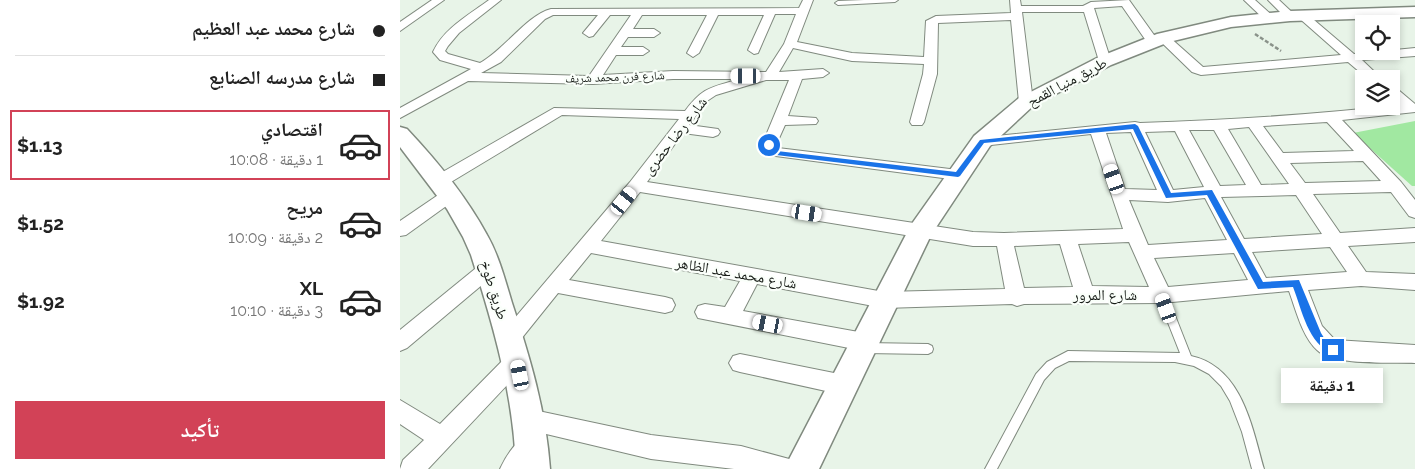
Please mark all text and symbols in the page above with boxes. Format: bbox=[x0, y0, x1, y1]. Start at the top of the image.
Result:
map controls bbox=[1355, 15, 1400, 115]
button: locate bbox=[1355, 15, 1400, 60]
text: شارع محمد عبد العظيم bbox=[192, 17, 355, 39]
street label: طريق منيا القمح bbox=[1024, 53, 1110, 111]
text: شارع مدرسه الصنايع bbox=[209, 66, 355, 88]
street label: شارع فرن محمد شريف bbox=[565, 68, 665, 87]
car bbox=[731, 69, 761, 84]
button: layers bbox=[1355, 70, 1400, 115]
street label: شارع رضا حضرى bbox=[639, 93, 712, 179]
text: اقتصادي bbox=[261, 118, 323, 140]
icon: car bbox=[338, 123, 383, 168]
text: $1.13 bbox=[17, 134, 63, 156]
route start bbox=[758, 134, 780, 156]
text: 1 دقيقة · 10:08 bbox=[229, 150, 323, 169]
car bbox=[1102, 162, 1125, 196]
car bbox=[608, 185, 639, 217]
text: مريح bbox=[286, 196, 323, 218]
icon: car bbox=[338, 201, 383, 246]
car bbox=[791, 203, 822, 223]
text: $1.52 bbox=[17, 212, 64, 234]
text: 2 دقيقة · 10:09 bbox=[228, 228, 323, 247]
street label: شارع محمد عبد الظاهر bbox=[673, 253, 798, 294]
street label: طريق طوخ bbox=[475, 258, 512, 322]
text: XL bbox=[300, 277, 323, 299]
icon: car bbox=[338, 279, 383, 324]
street label: شارع المرور bbox=[1072, 286, 1137, 305]
text: $1.92 bbox=[17, 290, 65, 312]
car bbox=[1153, 291, 1178, 325]
text: 3 دقيقة · 10:10 bbox=[230, 301, 323, 320]
car bbox=[751, 314, 784, 334]
route end bbox=[1322, 339, 1344, 361]
car bbox=[509, 359, 530, 391]
callout: 1 دقيقة bbox=[1282, 368, 1384, 402]
text: 1 دقيقة bbox=[1309, 376, 1355, 395]
button: تأكيد bbox=[15, 401, 385, 459]

